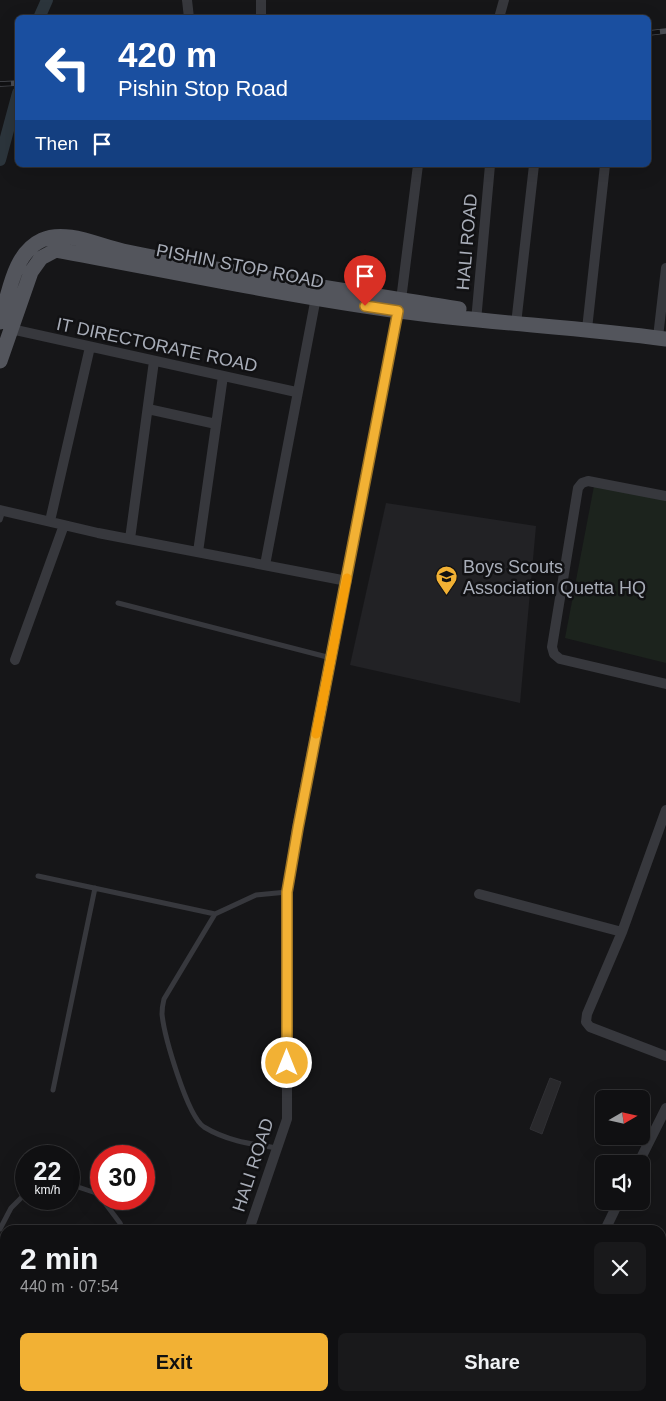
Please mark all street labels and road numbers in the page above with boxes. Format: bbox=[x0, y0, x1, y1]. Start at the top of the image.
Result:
street label: HALI ROAD bbox=[453, 193, 481, 291]
street label: PISHIN STOP ROAD bbox=[154, 240, 326, 292]
street label: IT DIRECTORATE ROAD bbox=[55, 314, 259, 376]
street label: HALI ROAD bbox=[228, 1116, 278, 1214]

